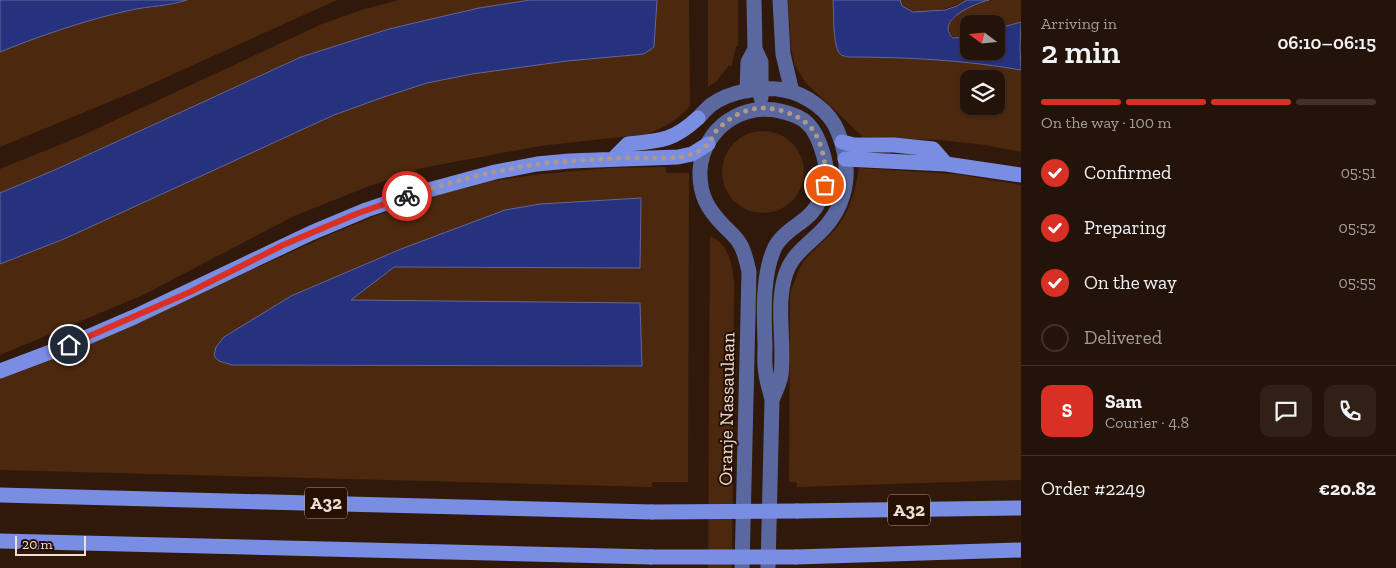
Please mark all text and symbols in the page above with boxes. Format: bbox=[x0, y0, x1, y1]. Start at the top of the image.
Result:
text: Arriving in bbox=[1041, 14, 1117, 33]
north arrow bbox=[960, 15, 1005, 60]
map controls bbox=[960, 15, 1005, 115]
text: 06:10–06:15 bbox=[1277, 31, 1376, 54]
text: 2 min bbox=[1041, 33, 1120, 71]
button: layers bbox=[960, 70, 1005, 115]
text: On the way · 100 m bbox=[1041, 113, 1171, 132]
icon: check bbox=[1041, 159, 1069, 187]
text: Confirmed bbox=[1084, 161, 1171, 184]
text: 05:51 bbox=[1341, 163, 1376, 182]
pin bbox=[804, 164, 846, 206]
courier bbox=[382, 171, 432, 221]
icon: bag bbox=[811, 171, 839, 199]
icon: bike bbox=[393, 182, 421, 210]
icon: check bbox=[1041, 214, 1069, 242]
text: Preparing bbox=[1084, 216, 1166, 239]
text: 05:52 bbox=[1339, 218, 1376, 237]
icon: check bbox=[1041, 269, 1069, 297]
text: On the way bbox=[1084, 271, 1177, 294]
text: 05:55 bbox=[1339, 273, 1376, 292]
pin bbox=[48, 324, 90, 366]
text: Delivered bbox=[1084, 326, 1162, 349]
icon: home bbox=[55, 331, 83, 359]
street label: Oranje Nassaulaan bbox=[714, 332, 739, 486]
button: chat bbox=[1260, 385, 1312, 437]
button: phone bbox=[1324, 385, 1376, 437]
text: Sam bbox=[1105, 390, 1142, 413]
text: S bbox=[1062, 399, 1072, 422]
text: Courier · 4.8 bbox=[1105, 413, 1189, 432]
text: Order #2249 bbox=[1041, 477, 1145, 500]
text: €20.82 bbox=[1319, 477, 1376, 500]
road number: A32 bbox=[305, 488, 347, 518]
road number: A32 bbox=[888, 494, 930, 526]
scale bar bbox=[15, 533, 86, 556]
text: 20 m bbox=[22, 536, 53, 553]

